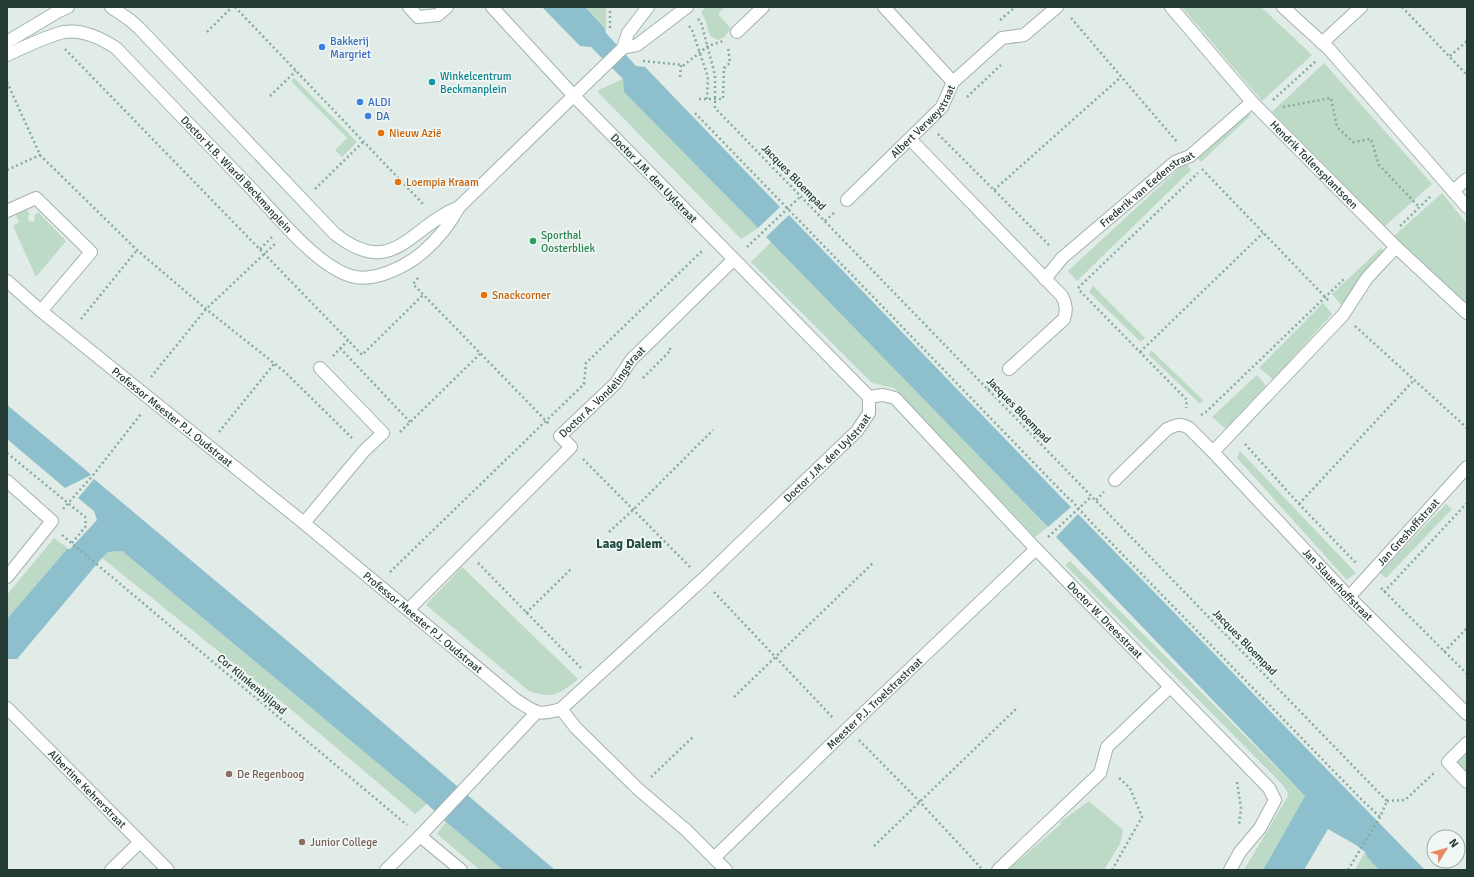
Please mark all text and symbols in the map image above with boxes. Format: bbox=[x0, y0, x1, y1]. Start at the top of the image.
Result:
place label: Bakkerij Margriet bbox=[330, 35, 371, 61]
marker: Bakkerij Margriet bbox=[317, 42, 327, 52]
place label: Winkelcentrum Beckmanplein bbox=[440, 70, 512, 96]
marker: Winkelcentrum Beckmanplein bbox=[427, 77, 437, 87]
street label: Albert Verweystraat bbox=[888, 83, 958, 161]
place label: ALDI bbox=[368, 96, 391, 109]
marker: ALDI bbox=[355, 97, 365, 107]
place label: DA bbox=[376, 110, 390, 123]
marker: DA bbox=[363, 111, 373, 121]
street label: Doctor H.B. Wiardi Beckmanplein bbox=[178, 114, 295, 236]
street label: Hendrik Tollensplantsoen bbox=[1267, 118, 1360, 212]
place label: Nieuw Azië bbox=[389, 127, 441, 140]
marker: Nieuw Azië bbox=[376, 128, 386, 138]
street label: Doctor J.M. den Uylstraat bbox=[608, 131, 700, 226]
street label: Jacques Bloempad bbox=[759, 142, 829, 213]
street label: Frederik van Eedenstraat bbox=[1097, 149, 1198, 230]
place label: Loempia Kraam bbox=[406, 176, 479, 189]
marker: Loempia Kraam bbox=[393, 177, 403, 187]
place label: Sporthal Oosterbliek bbox=[541, 229, 596, 255]
marker: Sporthal Oosterbliek bbox=[528, 236, 538, 246]
place label: Snackcorner bbox=[492, 289, 551, 302]
marker: Snackcorner bbox=[479, 290, 489, 300]
street label: Doctor A. Vondelingstraat bbox=[557, 344, 648, 440]
street label: Professor Meester P.J. Oudstraat bbox=[109, 365, 235, 470]
street label: Jacques Bloempad bbox=[984, 375, 1054, 446]
street label: Doctor J.M. den Uylstraat bbox=[781, 411, 874, 505]
street label: Jan Greshoffstraat bbox=[1375, 496, 1442, 568]
district label: Laag Dalem bbox=[596, 536, 662, 552]
street label: Jan Slauerhoffstraat bbox=[1300, 546, 1375, 624]
street label: Professor Meester P.J. Oudstraat bbox=[360, 569, 485, 676]
street label: Doctor W. Dreesstraat bbox=[1064, 579, 1145, 661]
street label: Jacques Bloempad bbox=[1210, 607, 1280, 678]
street label: Cor Klinkenbijlpad bbox=[214, 652, 289, 717]
street label: Meester P.J. Troelstrastraat bbox=[824, 655, 925, 752]
street label: Albertine Kehrerstraat bbox=[45, 747, 129, 831]
place label: De Regenboog bbox=[237, 768, 305, 781]
marker: De Regenboog bbox=[224, 769, 234, 779]
north arrow bbox=[1426, 829, 1466, 869]
place label: Junior College bbox=[310, 836, 377, 849]
text: N bbox=[1446, 836, 1461, 850]
marker: Junior College bbox=[297, 837, 307, 847]

